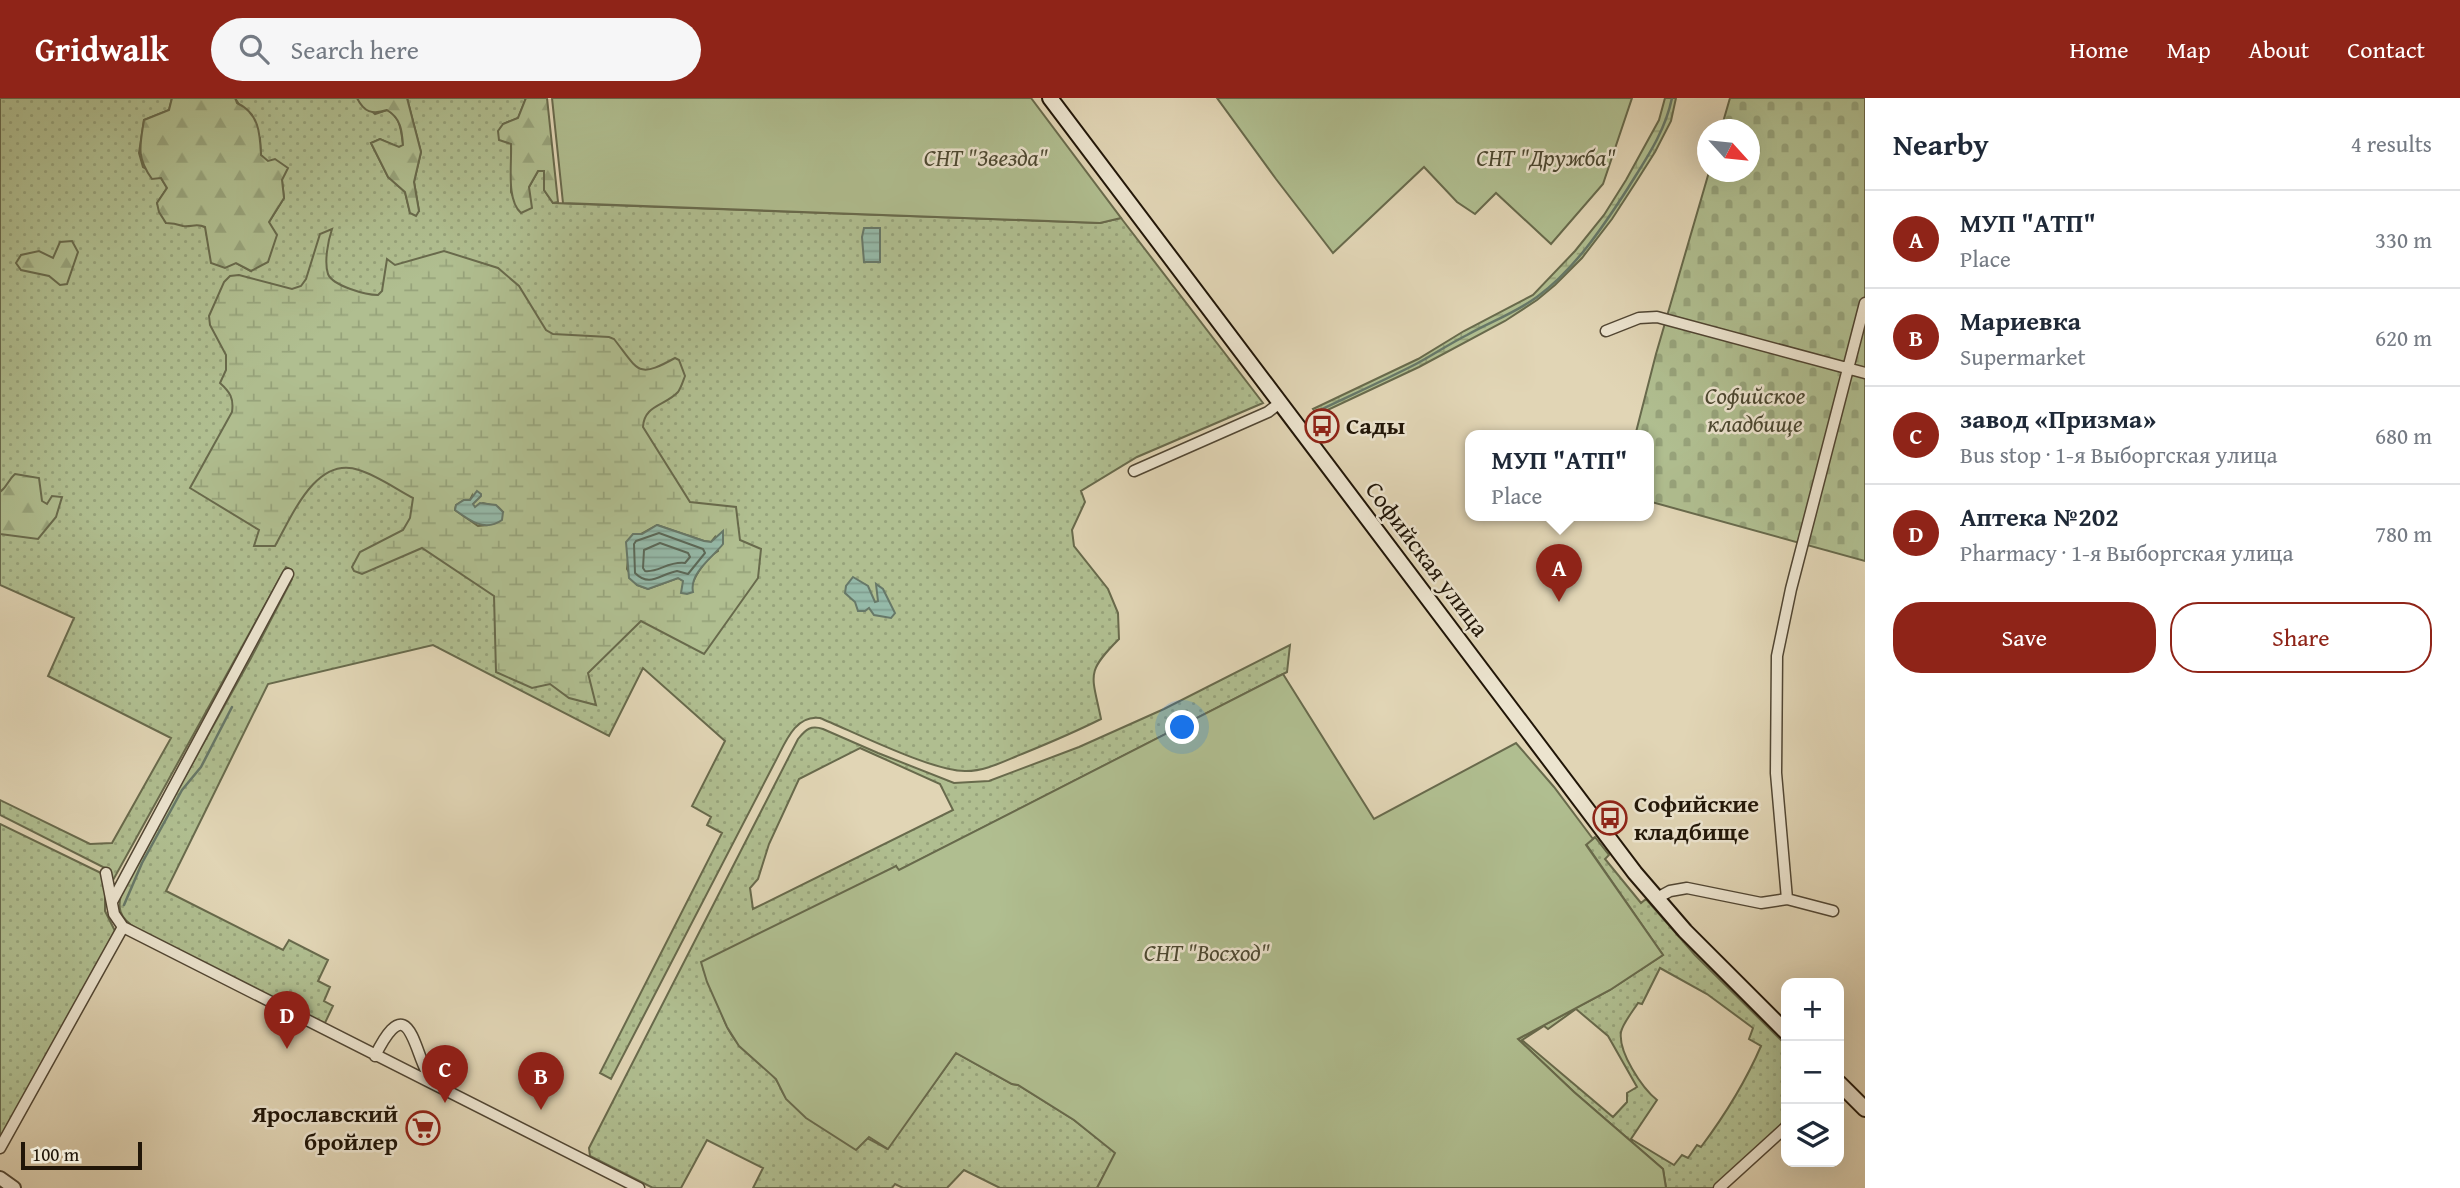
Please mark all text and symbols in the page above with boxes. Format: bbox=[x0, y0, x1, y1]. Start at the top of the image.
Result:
search box bbox=[211, 18, 701, 81]
text: Gridwalk bbox=[35, 25, 169, 73]
icon: search bbox=[235, 30, 273, 68]
text: Search here bbox=[291, 30, 419, 69]
text: Home bbox=[2070, 32, 2129, 67]
text: Map bbox=[2167, 32, 2211, 67]
text: About bbox=[2249, 32, 2309, 67]
text: Contact bbox=[2347, 32, 2425, 67]
north arrow bbox=[1697, 119, 1760, 182]
text: Nearby bbox=[1893, 122, 1989, 166]
text: 4 results bbox=[2351, 127, 2432, 160]
park label: СНТ "Звезда" bbox=[924, 140, 1049, 175]
park label: СНТ "Дружба" bbox=[1476, 140, 1616, 175]
text: МУП "АТП" bbox=[1960, 203, 2096, 242]
text: A bbox=[1909, 223, 1923, 256]
text: 330 m bbox=[2375, 223, 2432, 256]
text: Place bbox=[1960, 242, 2011, 275]
text: Мариевка bbox=[1960, 301, 2081, 340]
text: B bbox=[1909, 321, 1923, 354]
text: 620 m bbox=[2375, 321, 2432, 354]
text: Supermarket bbox=[1960, 340, 2086, 373]
park label: Софийское кладбище bbox=[1705, 378, 1806, 441]
text: завод «Призма» bbox=[1960, 399, 2156, 438]
bus stop icon: Сады bbox=[1303, 407, 1341, 445]
place label: Сады bbox=[1346, 408, 1406, 443]
text: C bbox=[1909, 419, 1923, 452]
text: 680 m bbox=[2375, 419, 2432, 452]
popup bbox=[1465, 430, 1654, 521]
text: Bus stop · 1-я Выборгская улица bbox=[1960, 438, 2277, 471]
text: МУП "АТП" bbox=[1492, 440, 1627, 479]
street label: Софийская улица bbox=[1357, 474, 1498, 644]
text: Place bbox=[1492, 479, 1542, 512]
text: Аптека №202 bbox=[1960, 497, 2119, 536]
text: D bbox=[1909, 517, 1923, 550]
text: 780 m bbox=[2375, 517, 2432, 550]
text: Pharmacy · 1-я Выборгская улица bbox=[1960, 536, 2293, 569]
pin: A bbox=[1536, 544, 1582, 602]
button: Save bbox=[1893, 602, 2156, 673]
button: Share bbox=[2170, 602, 2432, 673]
your location bbox=[1165, 710, 1199, 744]
place label: Софийские кладбище bbox=[1634, 786, 1759, 849]
bus stop icon: Софийские кладбище bbox=[1591, 799, 1629, 837]
park label: СНТ "Восход" bbox=[1144, 935, 1271, 970]
map controls bbox=[1781, 978, 1844, 1167]
button: + bbox=[1781, 978, 1844, 1041]
pin: D bbox=[264, 991, 310, 1049]
button: − bbox=[1781, 1041, 1844, 1104]
pin: C bbox=[422, 1045, 468, 1103]
pin: B bbox=[518, 1052, 564, 1110]
place label: Ярославский бройлер bbox=[251, 1096, 398, 1159]
button: layers bbox=[1781, 1104, 1844, 1167]
supermarket icon: Ярославский бройлер bbox=[404, 1109, 442, 1147]
scale bar bbox=[21, 1139, 142, 1171]
text: 100 m bbox=[32, 1140, 79, 1168]

